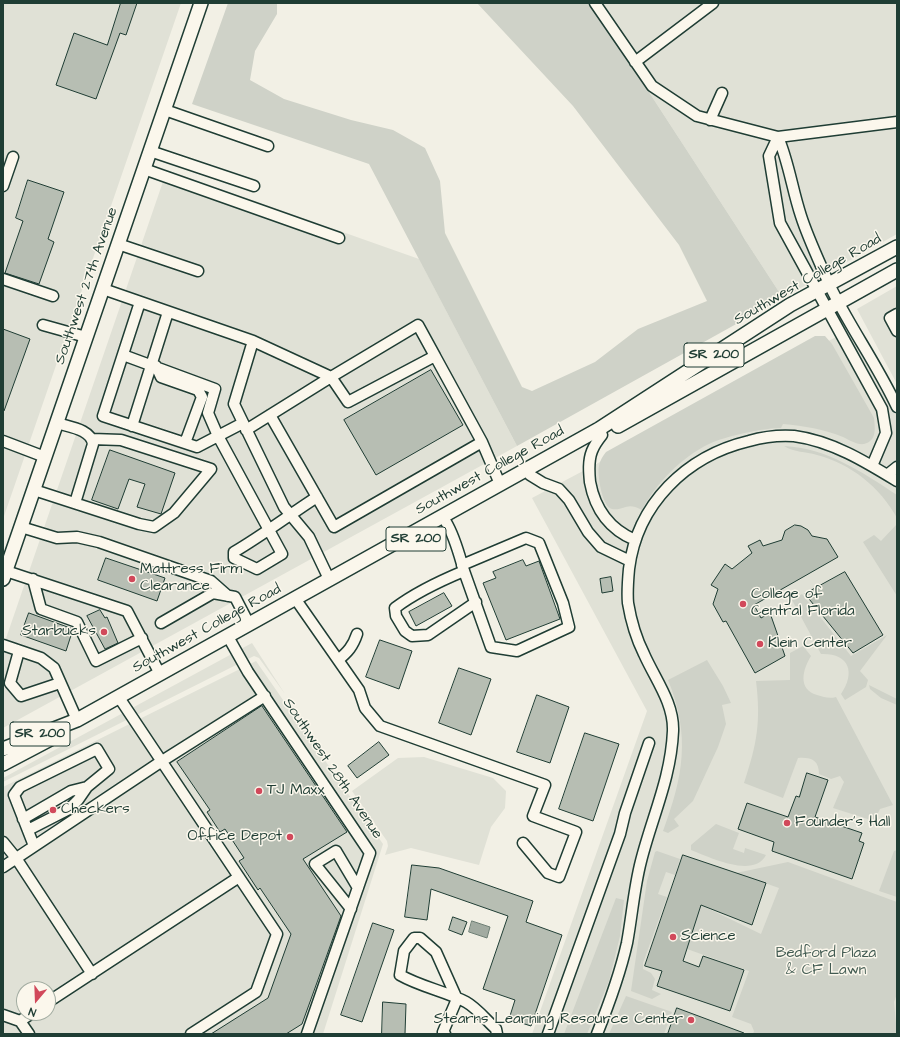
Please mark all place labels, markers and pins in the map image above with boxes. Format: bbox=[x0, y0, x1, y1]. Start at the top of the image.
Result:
place label: Mattress Firm Clearance bbox=[140, 561, 242, 596]
marker: Mattress Firm Clearance bbox=[127, 574, 137, 584]
place label: College of Central Florida bbox=[751, 586, 855, 621]
marker: College of Central Florida bbox=[738, 599, 748, 609]
place label: Starbucks bbox=[22, 623, 96, 641]
marker: Starbucks bbox=[99, 627, 109, 637]
place label: Klein Center bbox=[768, 635, 852, 653]
marker: Klein Center bbox=[755, 639, 765, 649]
place label: TJ Maxx bbox=[267, 782, 324, 800]
marker: TJ Maxx bbox=[254, 786, 264, 796]
place label: Checkers bbox=[61, 801, 130, 819]
marker: Checkers bbox=[48, 805, 58, 815]
place label: Founder's Hall bbox=[795, 814, 890, 832]
marker: Founder's Hall bbox=[782, 818, 792, 828]
place label: Office Depot bbox=[188, 828, 282, 846]
marker: Office Depot bbox=[285, 832, 295, 842]
place label: Science bbox=[681, 928, 736, 946]
marker: Science bbox=[668, 932, 678, 942]
place label: Stearns Learning Resource Center bbox=[434, 1011, 683, 1029]
marker: Stearns Learning Resource Center bbox=[686, 1015, 696, 1025]

